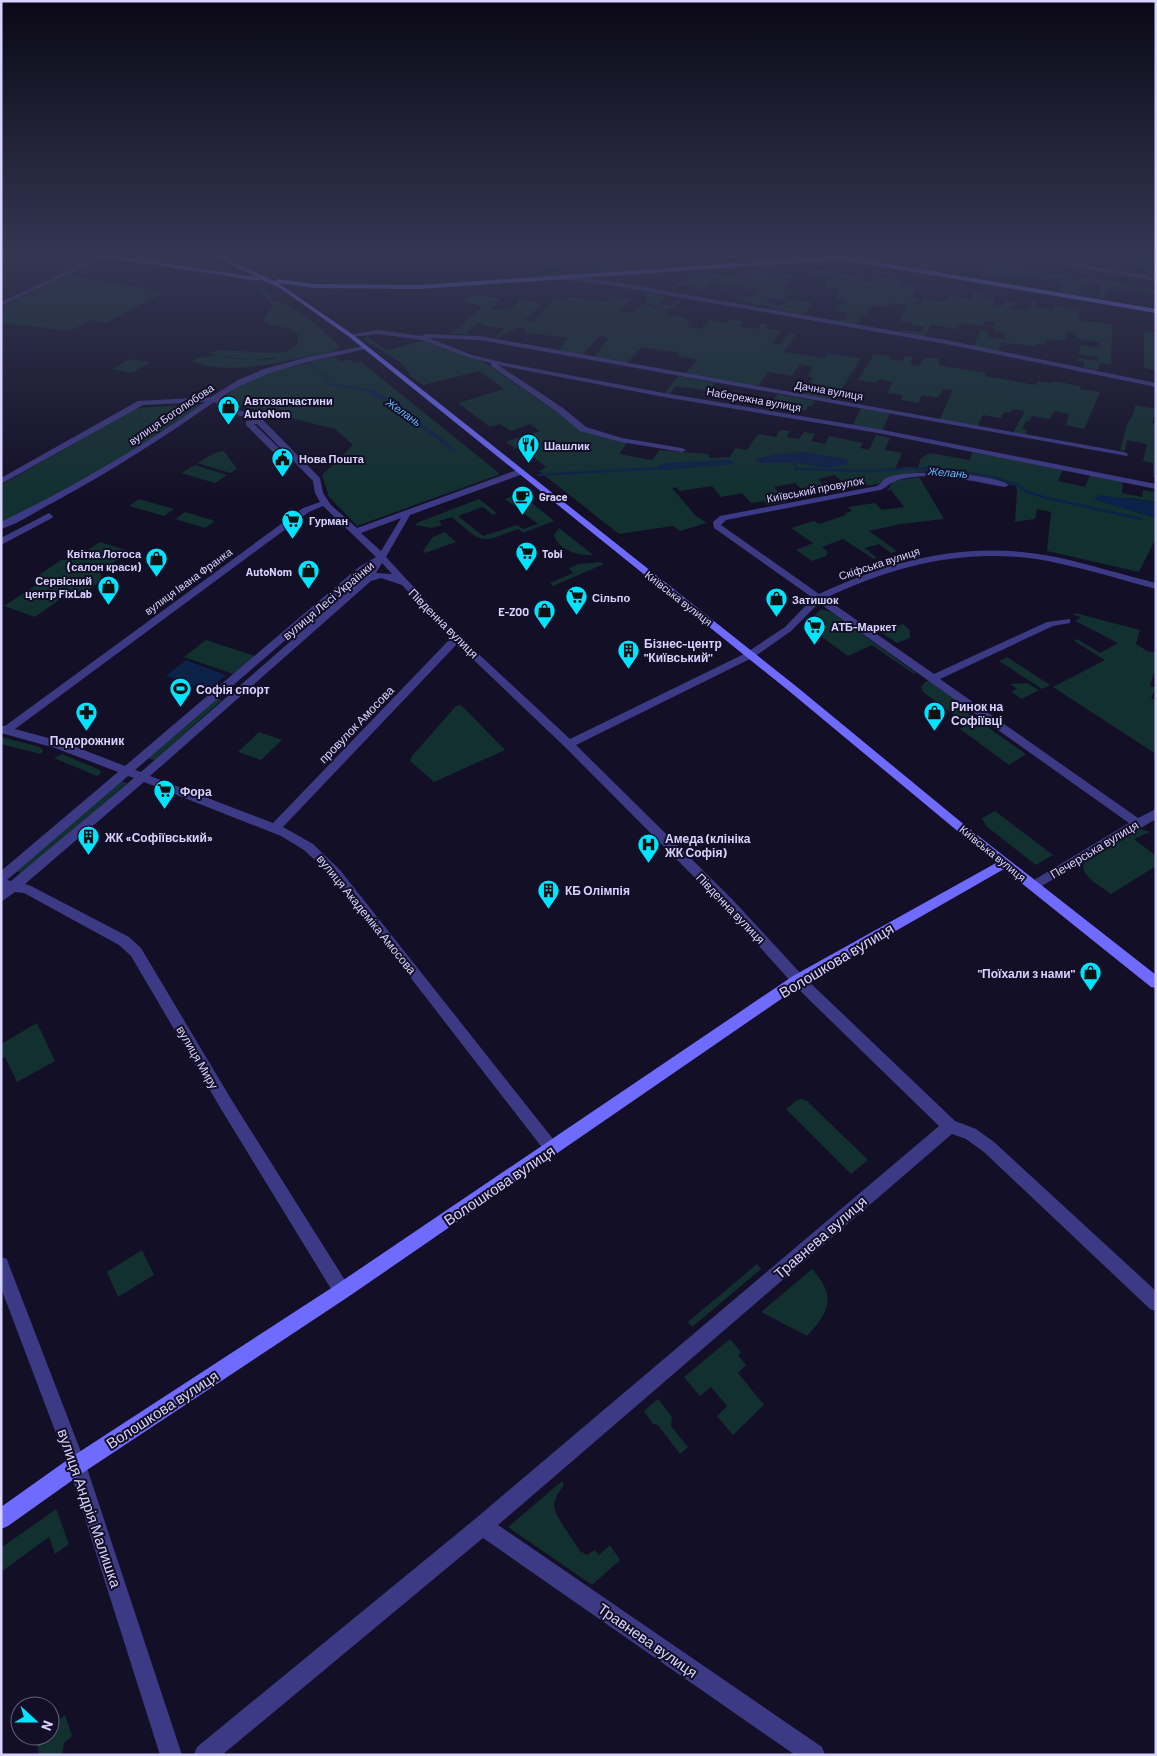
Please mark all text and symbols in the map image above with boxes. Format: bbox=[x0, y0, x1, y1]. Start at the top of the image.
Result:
street label: Дачна вулиця bbox=[794, 378, 864, 402]
street label: вулиця Боголюбова bbox=[126, 380, 217, 447]
street label: Набережна вулиця bbox=[706, 384, 802, 414]
shop icon: Автозапчастини AutoNom bbox=[216, 394, 240, 425]
place label: Автозапчастини AutoNom bbox=[244, 394, 333, 420]
water label: Желань bbox=[383, 395, 424, 429]
restaurant icon: Шашлик bbox=[516, 433, 540, 464]
place label: Шашлик bbox=[544, 439, 590, 452]
public building icon: Нова Пошта bbox=[271, 446, 295, 477]
place label: Нова Пошта bbox=[299, 452, 365, 465]
water label: Желань bbox=[927, 464, 969, 480]
street label: Київський провулок bbox=[765, 473, 865, 505]
cafe icon: Grace bbox=[511, 484, 535, 515]
place label: Grace bbox=[539, 490, 568, 503]
supermarket icon: Гурман bbox=[281, 508, 305, 539]
place label: Гурман bbox=[309, 514, 348, 527]
supermarket icon: Tobi bbox=[514, 541, 538, 572]
street label: вулиця Івана Франка bbox=[142, 544, 235, 617]
street label: Скіфська вулиця bbox=[837, 544, 921, 582]
place label: Квітка Лотоса (салон краси) bbox=[66, 547, 142, 573]
shop icon: Квітка Лотоса (салон краси) bbox=[145, 547, 169, 578]
place label: Tobi bbox=[542, 547, 563, 560]
street label: вулиця Лесі Українки bbox=[280, 558, 377, 643]
shop icon: AutoNom bbox=[296, 559, 320, 590]
place label: AutoNom bbox=[246, 565, 292, 578]
street label: Київська вулиця bbox=[643, 568, 715, 628]
place label: Сервiсний центр FixLab bbox=[25, 574, 92, 600]
shop icon: Сервiсний центр FixLab bbox=[96, 574, 120, 605]
street label: Південна вулиця bbox=[406, 585, 482, 661]
supermarket icon: Сільпо bbox=[564, 585, 588, 616]
shop icon: Затишок bbox=[764, 587, 788, 618]
place label: Сільпо bbox=[592, 591, 630, 604]
place label: Затишок bbox=[792, 593, 839, 606]
shop icon: E-ZOO bbox=[533, 599, 557, 630]
place label: E-ZOO bbox=[498, 605, 529, 618]
supermarket icon: АТБ-Маркет bbox=[803, 614, 827, 645]
place label: АТБ-Маркет bbox=[831, 620, 897, 633]
place label: Бізнес-центр "Київський" bbox=[644, 636, 722, 664]
building icon: Бізнес-центр "Київський" bbox=[616, 638, 640, 669]
sports icon: Софія спорт bbox=[168, 677, 192, 708]
place label: Софія спорт bbox=[196, 682, 270, 697]
street label: провулок Амосова bbox=[316, 682, 397, 766]
place label: Ринок на Софіївці bbox=[951, 699, 1004, 728]
pharmacy icon: Подорожник bbox=[75, 701, 99, 732]
shop icon: Ринок на Софіївці bbox=[923, 701, 947, 732]
place label: Подорожник bbox=[50, 733, 125, 748]
supermarket icon: Фора bbox=[152, 779, 176, 810]
place label: Фора bbox=[180, 784, 212, 799]
street label: Печерська вулиця bbox=[1047, 817, 1141, 882]
street label: Київська вулиця bbox=[957, 822, 1029, 884]
building icon: ЖК «Софіївський» bbox=[77, 825, 101, 856]
place label: ЖК «Софіївський» bbox=[104, 830, 213, 845]
place label: Амеда (клініка ЖК Софія) bbox=[664, 831, 751, 860]
hospital icon: Амеда (клініка ЖК Софія) bbox=[637, 833, 661, 864]
street label: вулиця Академіка Амосова bbox=[314, 852, 420, 977]
street label: Південна вулиця bbox=[693, 870, 768, 947]
building icon: КБ Олімпія bbox=[537, 878, 561, 909]
place label: КБ Олімпія bbox=[565, 883, 630, 897]
street label: Волошкова вулиця bbox=[776, 919, 896, 1001]
shop icon: "Поїхали з нами" bbox=[1079, 961, 1103, 992]
place label: "Поїхали з нами" bbox=[978, 966, 1076, 980]
street label: вулиця Миру bbox=[173, 1023, 222, 1092]
street label: Волошкова вулиця bbox=[440, 1141, 558, 1229]
street label: Травнева вулиця bbox=[770, 1192, 870, 1282]
street label: Волошкова вулиця bbox=[103, 1366, 221, 1452]
street label: вулиця Андрія Малишка bbox=[54, 1426, 126, 1590]
street label: Травнева вулиця bbox=[595, 1599, 701, 1681]
north arrow bbox=[10, 1696, 60, 1746]
text: N bbox=[38, 1718, 57, 1733]

